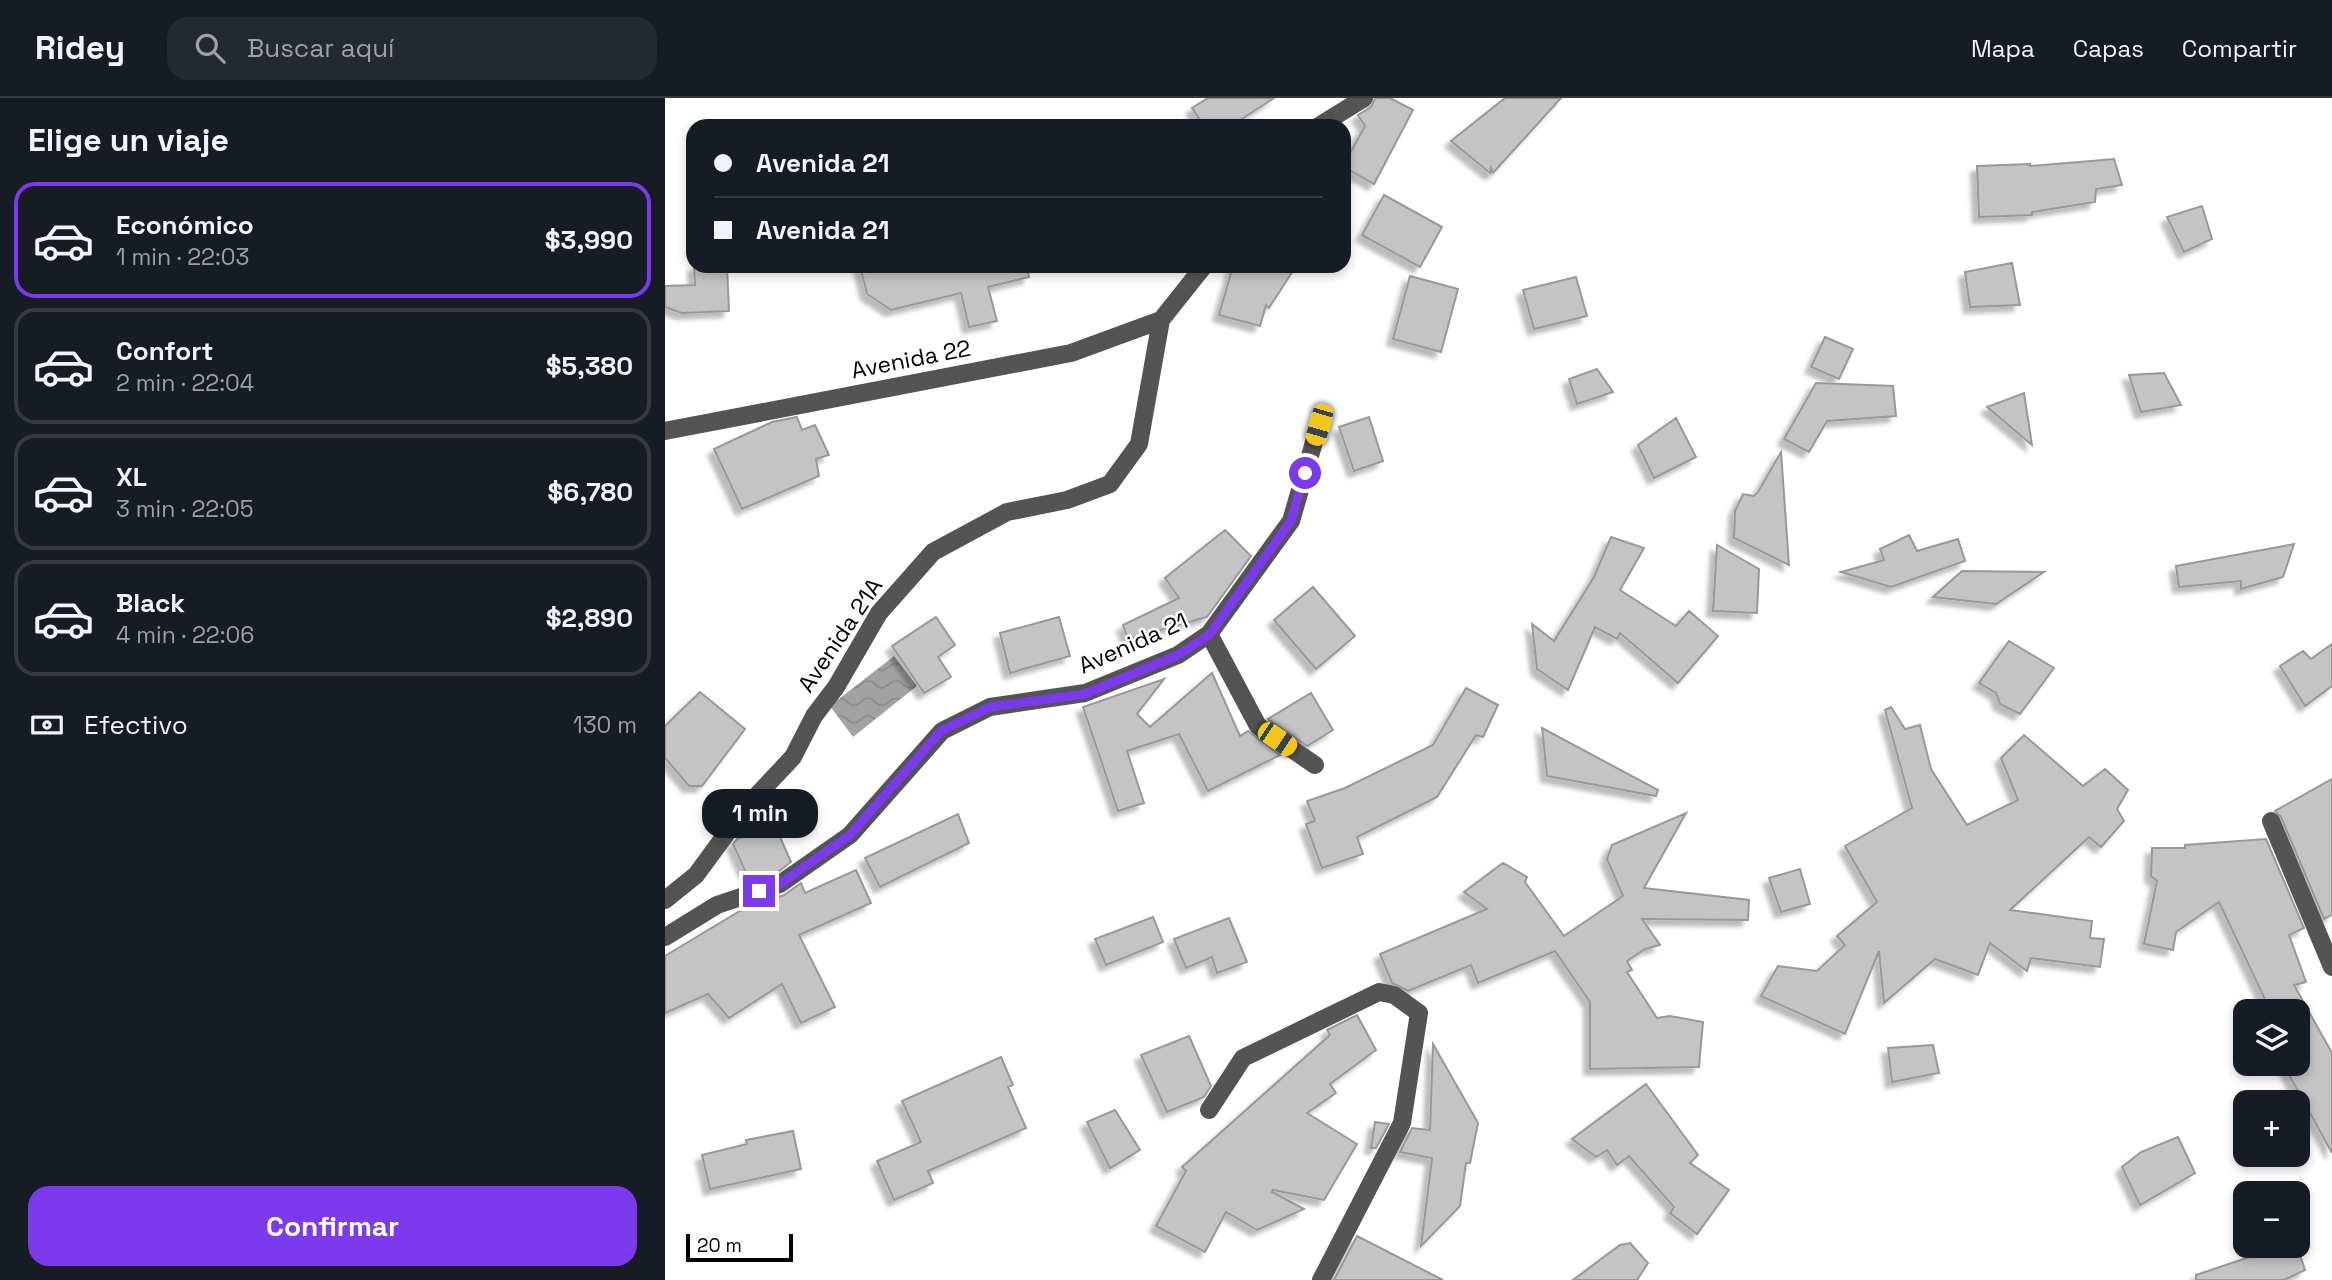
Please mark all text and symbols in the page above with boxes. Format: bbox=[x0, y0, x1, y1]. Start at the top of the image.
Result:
search box bbox=[167, 17, 657, 80]
text: Ridey bbox=[35, 27, 125, 69]
icon: search bbox=[191, 29, 229, 67]
text: Buscar aquí bbox=[247, 31, 394, 65]
text: Mapa bbox=[1971, 33, 2035, 64]
text: Capas bbox=[2073, 33, 2144, 64]
text: Compartir bbox=[2182, 33, 2297, 64]
text: Elige un viaje bbox=[28, 120, 229, 160]
text: Avenida 21 bbox=[756, 146, 889, 180]
text: Económico bbox=[116, 208, 254, 242]
icon: car bbox=[32, 209, 95, 272]
text: Avenida 21 bbox=[756, 213, 889, 247]
text: $3,990 bbox=[545, 223, 633, 257]
text: 1 min · 22:03 bbox=[116, 242, 249, 272]
street label: Avenida 22 bbox=[849, 333, 973, 385]
text: Confort bbox=[116, 334, 213, 368]
icon: car bbox=[32, 335, 95, 398]
text: $5,380 bbox=[546, 349, 633, 383]
text: 2 min · 22:04 bbox=[116, 368, 254, 398]
car bbox=[1304, 402, 1335, 448]
route start bbox=[1289, 457, 1321, 489]
text: XL bbox=[116, 460, 147, 494]
icon: car bbox=[32, 461, 95, 524]
text: $6,780 bbox=[548, 475, 633, 509]
text: 3 min · 22:05 bbox=[116, 494, 254, 524]
street label: Avenida 21A bbox=[791, 572, 889, 698]
text: Black bbox=[116, 586, 185, 620]
icon: car bbox=[32, 587, 95, 650]
text: $2,890 bbox=[546, 601, 633, 635]
street label: Avenida 21 bbox=[1074, 606, 1192, 680]
text: 4 min · 22:06 bbox=[116, 620, 254, 650]
icon: cash bbox=[28, 706, 66, 744]
text: Efectivo bbox=[84, 708, 188, 742]
text: 130 m bbox=[573, 710, 637, 740]
car bbox=[1254, 719, 1301, 759]
callout: 1 min bbox=[701, 790, 817, 838]
text: 1 min bbox=[732, 798, 788, 828]
route end bbox=[743, 875, 775, 907]
map controls bbox=[2233, 999, 2310, 1258]
button: layers bbox=[2233, 999, 2310, 1076]
button: + bbox=[2233, 1090, 2310, 1167]
button: − bbox=[2233, 1181, 2310, 1258]
button: Confirmar bbox=[28, 1186, 637, 1266]
scale bar bbox=[686, 1231, 793, 1263]
text: 20 m bbox=[697, 1233, 742, 1258]

